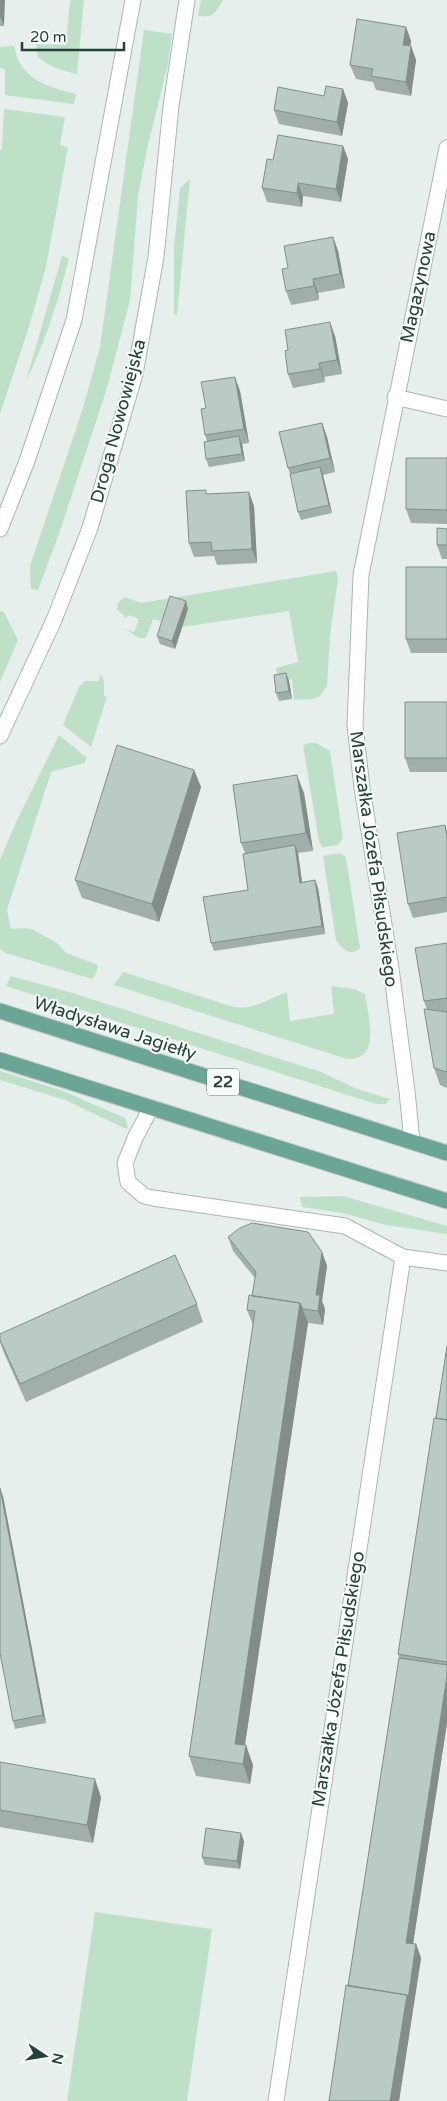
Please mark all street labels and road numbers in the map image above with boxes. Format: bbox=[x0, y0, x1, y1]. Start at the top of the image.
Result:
street label: Magazynowa bbox=[395, 229, 441, 345]
street label: Droga Nowowiejska bbox=[86, 337, 150, 505]
street label: Marszałka Józefa Piłsudskiego bbox=[345, 729, 403, 989]
street label: Władysława Jagiełły bbox=[31, 991, 199, 1065]
road number: 22 bbox=[207, 1068, 239, 1096]
street label: Marszałka Józefa Piłsudskiego bbox=[307, 1550, 369, 1808]

